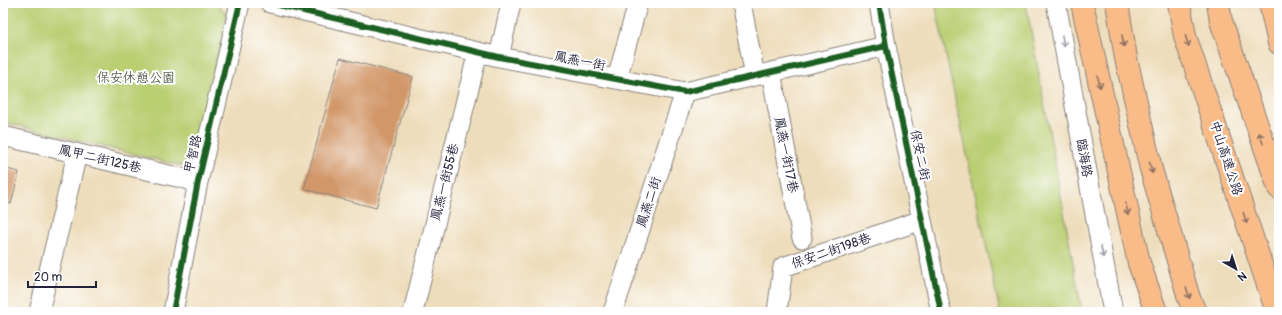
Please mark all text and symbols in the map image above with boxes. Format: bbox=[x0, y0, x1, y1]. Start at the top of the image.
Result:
one-way arrow bbox=[1059, 34, 1067, 47]
one-way arrow bbox=[1184, 34, 1191, 47]
one-way arrow bbox=[1119, 35, 1127, 48]
street label: 鳳燕一街 bbox=[553, 48, 607, 74]
park label: 保安休憩公園 bbox=[97, 70, 175, 86]
one-way arrow bbox=[1096, 75, 1104, 88]
street label: 鳳燕一街17巷 bbox=[771, 116, 801, 194]
street label: 中山高速公路 bbox=[1206, 118, 1246, 198]
street label: 保安二街 bbox=[907, 128, 933, 182]
one-way arrow bbox=[1257, 132, 1265, 144]
street label: 甲智路 bbox=[181, 133, 205, 175]
street label: 臨海路 bbox=[1073, 137, 1095, 179]
street label: 鳳甲二街125巷 bbox=[57, 142, 143, 176]
street label: 鳳燕一街55巷 bbox=[428, 142, 462, 222]
one-way arrow bbox=[1148, 162, 1155, 175]
street label: 鳳燕二街 bbox=[633, 175, 665, 229]
one-way arrow bbox=[1123, 202, 1131, 215]
one-way arrow bbox=[1242, 211, 1250, 223]
street label: 保安二街198巷 bbox=[789, 230, 873, 272]
one-way arrow bbox=[1098, 245, 1106, 258]
north arrow bbox=[1216, 249, 1256, 289]
scale bar bbox=[28, 263, 96, 289]
text: N bbox=[1235, 269, 1249, 284]
text: 20 m bbox=[34, 270, 63, 285]
one-way arrow bbox=[1185, 286, 1192, 299]

